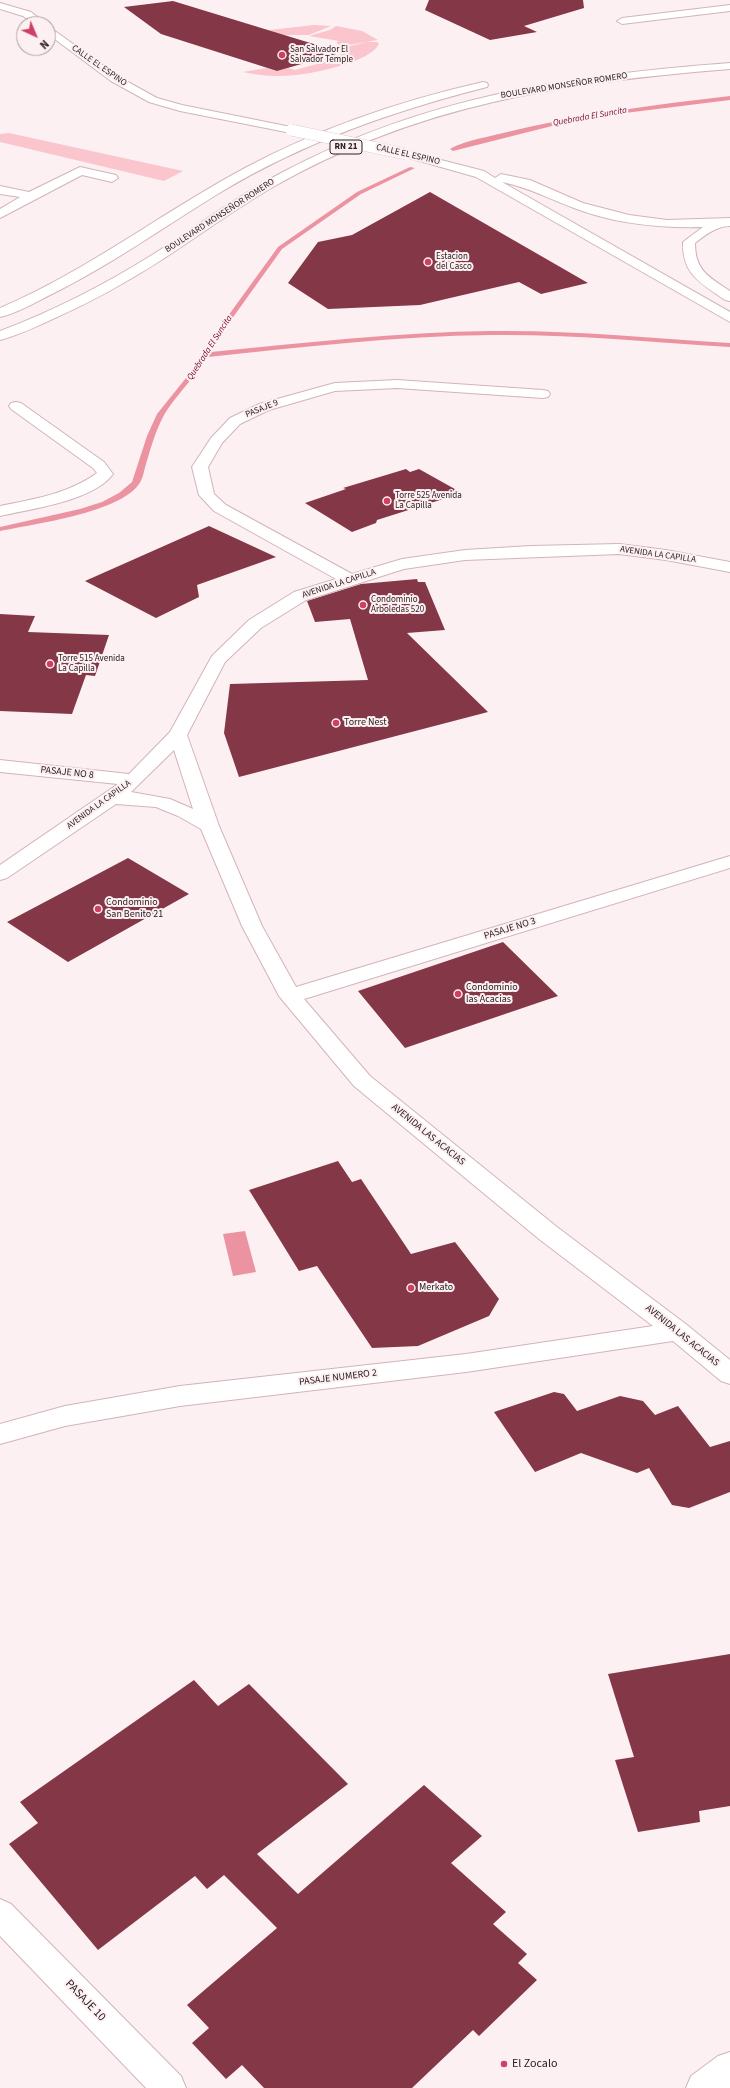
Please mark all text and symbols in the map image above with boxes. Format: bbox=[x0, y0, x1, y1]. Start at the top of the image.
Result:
north arrow bbox=[16, 16, 56, 56]
text: N bbox=[36, 36, 52, 52]
street label: CALLE EL ESPINO bbox=[69, 43, 129, 89]
place label: San Salvador El Salvador Temple bbox=[290, 45, 353, 66]
marker: San Salvador El Salvador Temple bbox=[277, 50, 287, 60]
street label: BOULEVARD MONSEÑOR ROMERO bbox=[500, 71, 628, 101]
water label: Quebrada El Suncita bbox=[552, 105, 628, 129]
road number: RN 21 bbox=[330, 140, 362, 154]
street label: CALLE EL ESPINO bbox=[375, 142, 441, 168]
street label: BOULEVARD MONSEÑOR ROMERO bbox=[163, 177, 277, 255]
place label: Estacion del Casco bbox=[436, 252, 472, 273]
marker: Estacion del Casco bbox=[423, 257, 433, 267]
water label: Quebrada El Suncita bbox=[185, 314, 235, 382]
street label: PASAJE 9 bbox=[244, 398, 280, 420]
place label: Torre 525 Avenida La Capilla bbox=[395, 491, 462, 512]
marker: Torre 525 Avenida La Capilla bbox=[382, 496, 392, 506]
street label: AVENIDA LA CAPILLA bbox=[619, 544, 697, 566]
street label: AVENIDA LA CAPILLA bbox=[301, 567, 377, 601]
place label: Condominio Arboledas 520 bbox=[371, 595, 424, 616]
marker: Condominio Arboledas 520 bbox=[358, 600, 368, 610]
place label: Torre 515 Avenida La Capilla bbox=[58, 654, 125, 675]
marker: Torre 515 Avenida La Capilla bbox=[45, 659, 55, 669]
place label: Torre Nest bbox=[344, 717, 387, 729]
marker: Torre Nest bbox=[331, 718, 341, 728]
street label: PASAJE NO 8 bbox=[40, 764, 94, 782]
street label: AVENIDA LA CAPILLA bbox=[65, 778, 133, 832]
place label: Condominio San Benito 21 bbox=[106, 897, 163, 920]
marker: Condominio San Benito 21 bbox=[93, 904, 103, 914]
street label: PASAJE NO 3 bbox=[483, 915, 537, 943]
place label: Condominio las Acacias bbox=[466, 982, 518, 1006]
marker: Condominio las Acacias bbox=[453, 989, 463, 999]
street label: AVENIDA LAS ACACIAS bbox=[389, 1102, 467, 1168]
place label: Merkato bbox=[419, 1282, 453, 1294]
marker: Merkato bbox=[406, 1283, 416, 1293]
street label: AVENIDA LAS ACACIAS bbox=[643, 1303, 721, 1369]
street label: PASAJE NUMERO 2 bbox=[298, 1367, 378, 1389]
street label: PASAJE 10 bbox=[62, 1977, 108, 2025]
place label: El Zocalo bbox=[512, 2057, 557, 2071]
marker: El Zocalo bbox=[499, 2059, 509, 2069]

